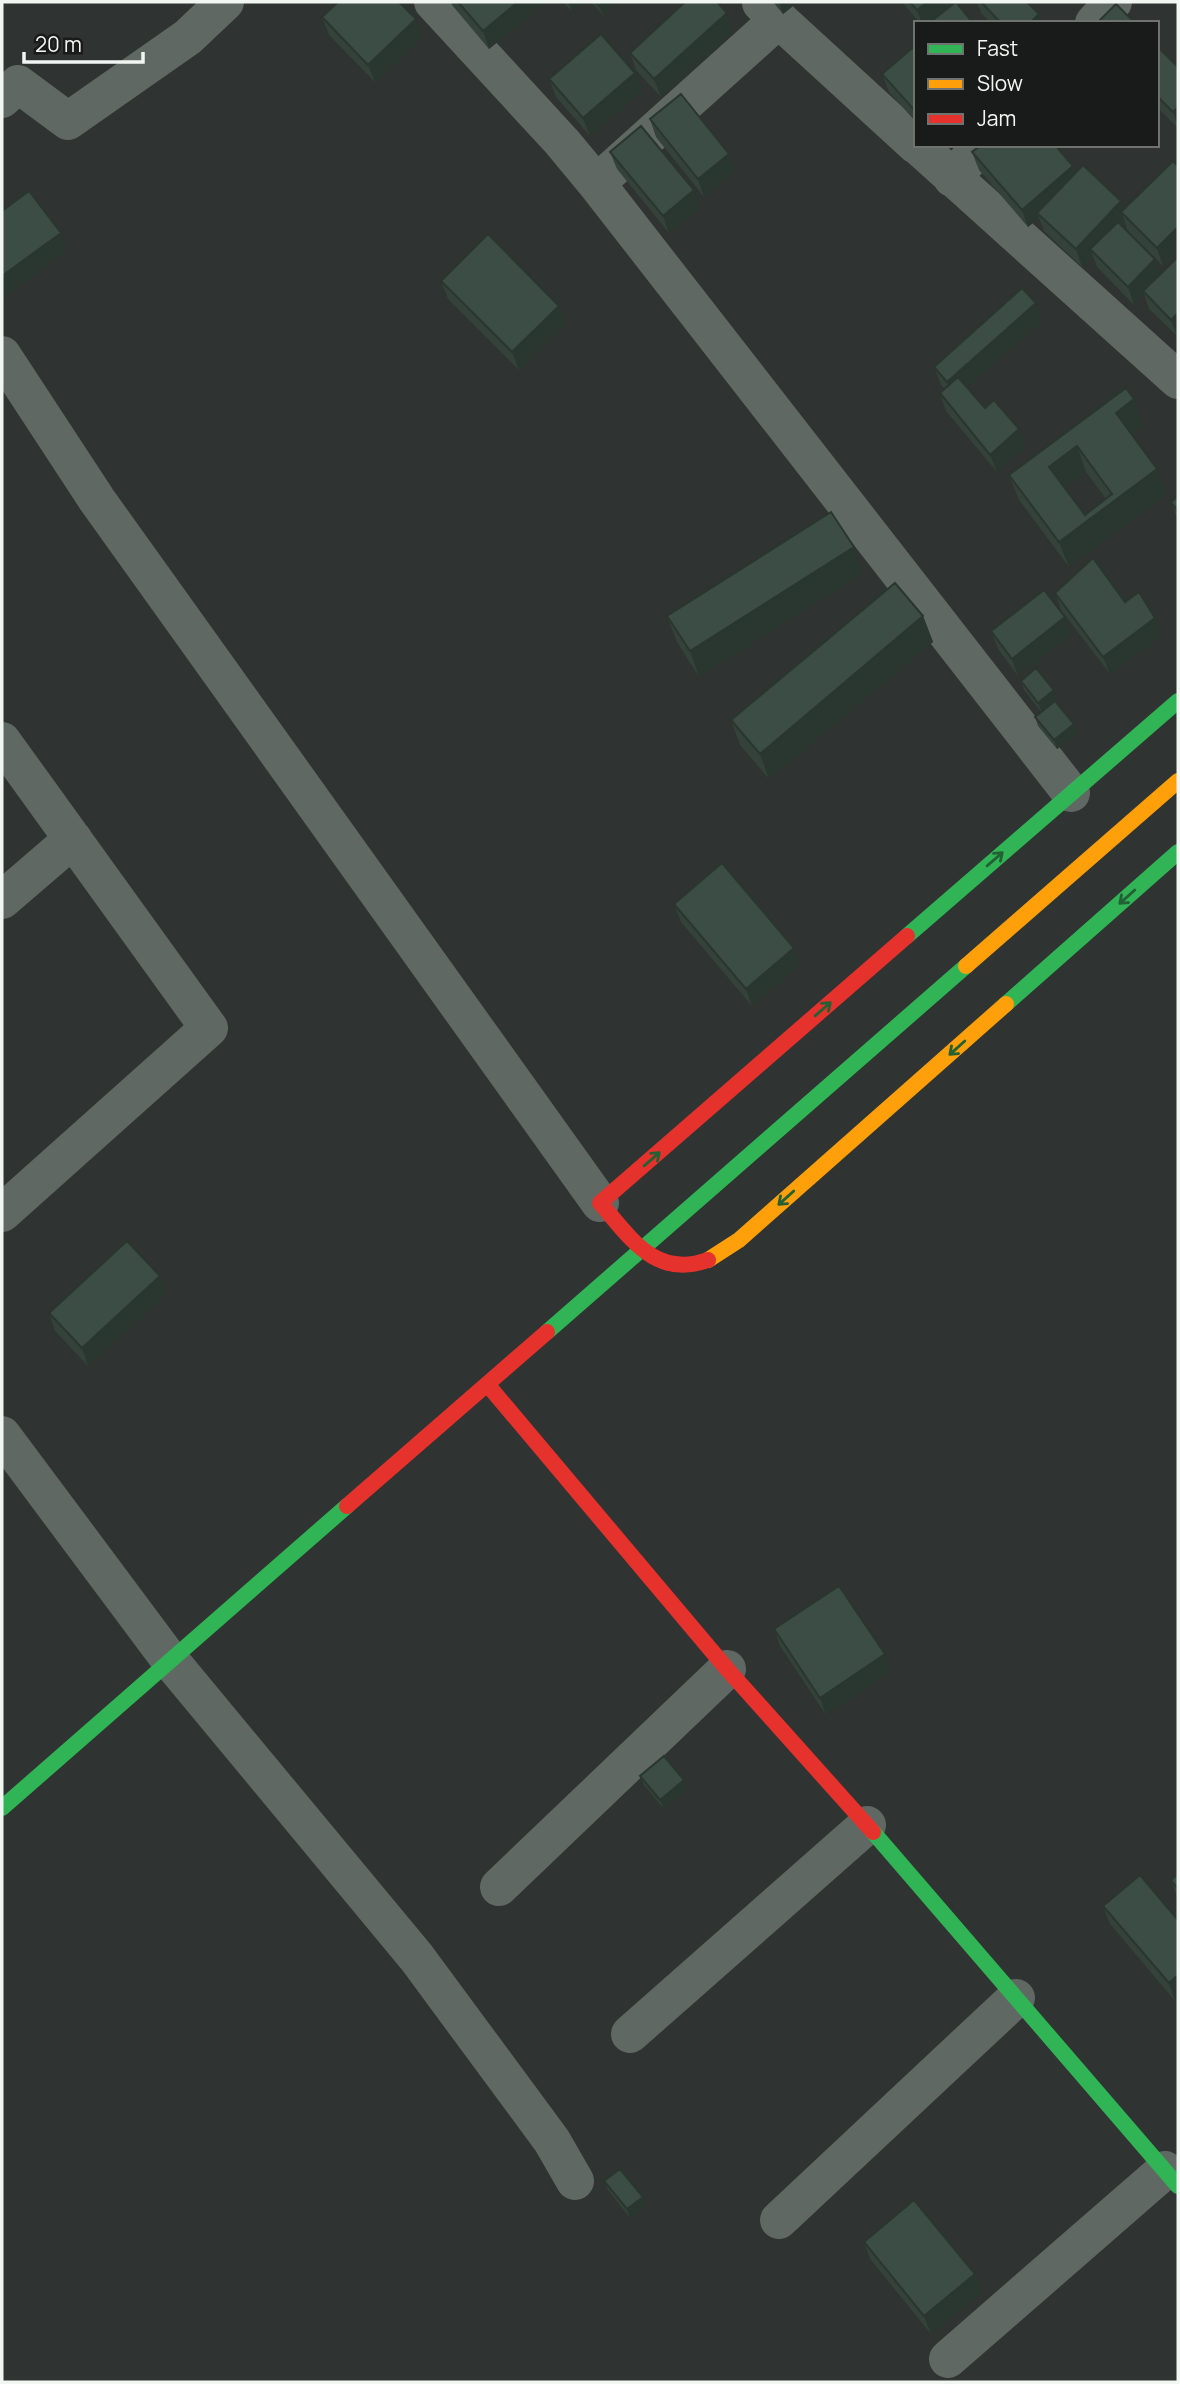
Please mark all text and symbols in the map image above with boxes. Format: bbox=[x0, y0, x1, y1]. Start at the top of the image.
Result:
scale bar bbox=[24, 21, 144, 65]
legend bbox=[914, 21, 1159, 147]
text: 20 m bbox=[35, 30, 82, 58]
text: Fast bbox=[977, 34, 1018, 62]
text: Slow bbox=[977, 69, 1023, 97]
text: Jam bbox=[977, 104, 1016, 132]
one-way arrow bbox=[985, 851, 1003, 867]
one-way arrow bbox=[1118, 889, 1136, 905]
one-way arrow bbox=[814, 1001, 832, 1017]
one-way arrow bbox=[949, 1039, 966, 1056]
one-way arrow bbox=[643, 1151, 661, 1167]
one-way arrow bbox=[778, 1190, 796, 1206]

